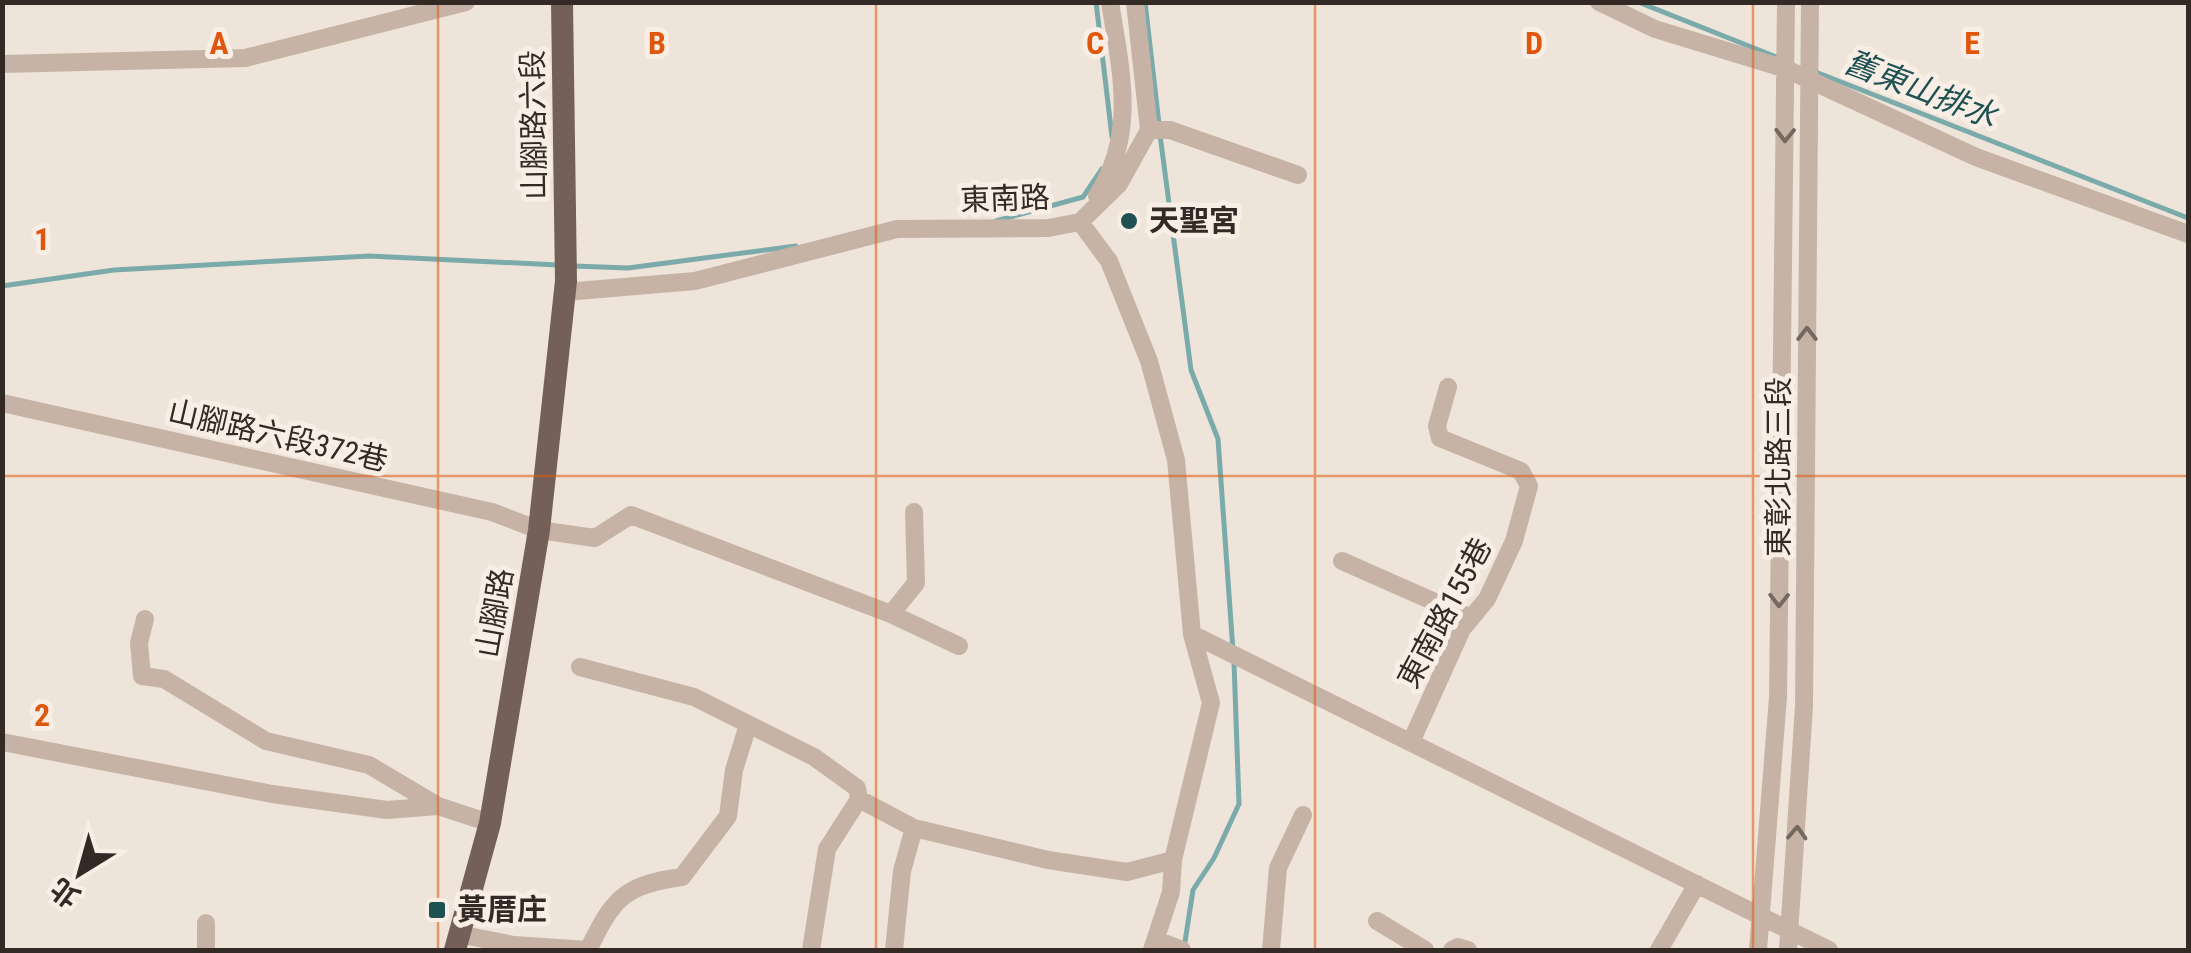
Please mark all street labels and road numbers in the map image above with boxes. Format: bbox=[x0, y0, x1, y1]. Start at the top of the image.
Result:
street label: 山腳路六段 bbox=[515, 50, 552, 200]
street label: 東南路 bbox=[959, 179, 1051, 218]
street label: 東彰北路三段 bbox=[1761, 377, 1796, 557]
street label: 山腳路六段372巷 bbox=[165, 393, 391, 478]
street label: 東南路155巷 bbox=[1391, 532, 1499, 694]
street label: 山腳路 bbox=[469, 566, 520, 660]

